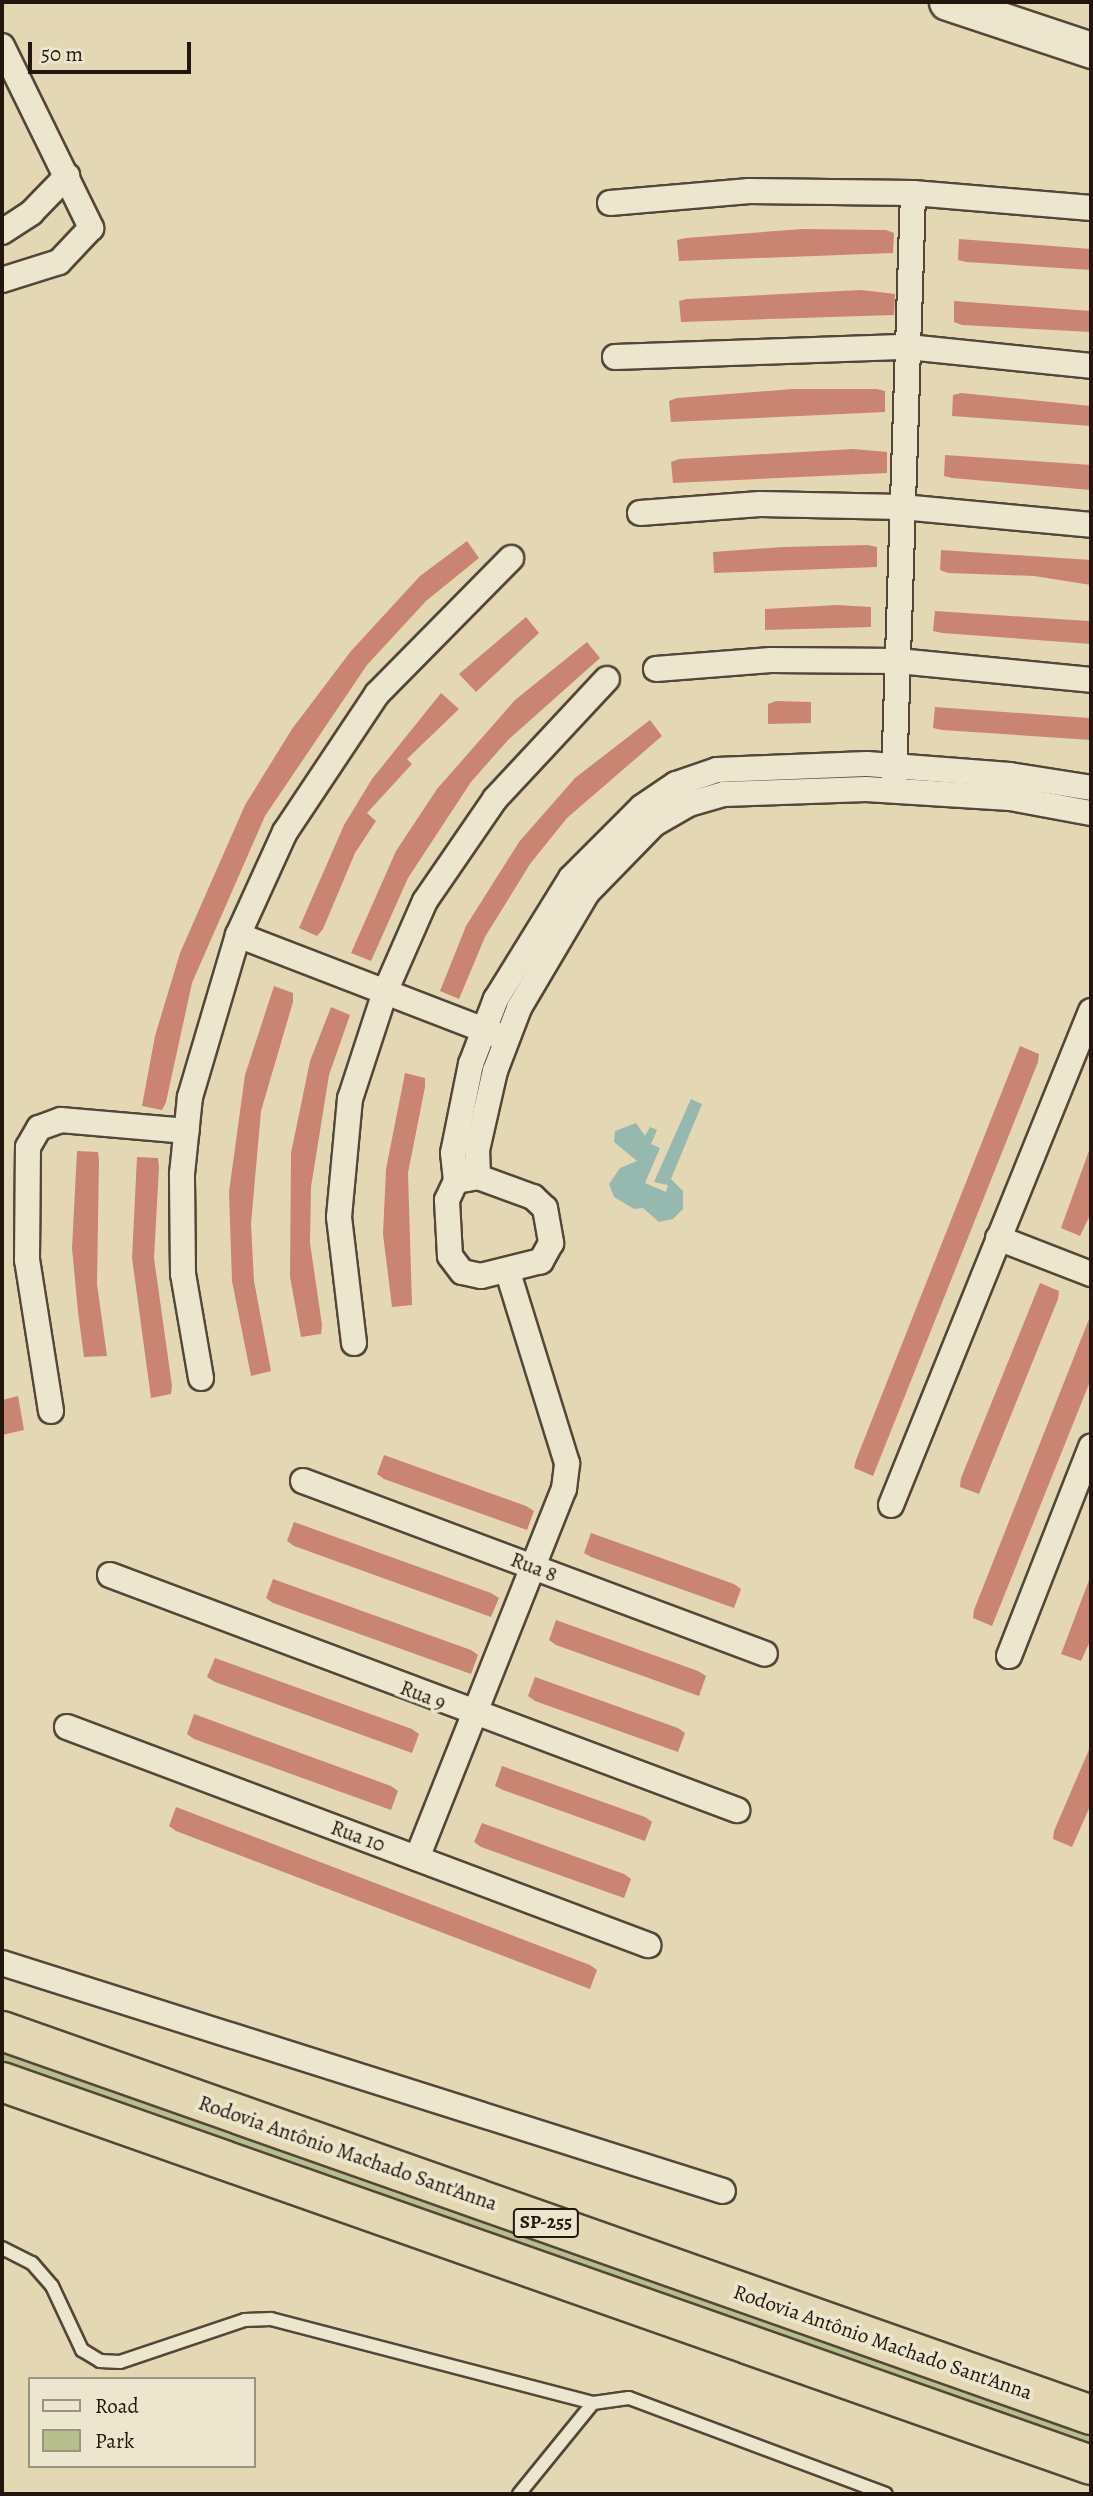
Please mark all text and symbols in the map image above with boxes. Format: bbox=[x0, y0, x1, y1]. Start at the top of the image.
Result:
scale bar bbox=[32, 28, 194, 72]
text: 50 m bbox=[41, 40, 83, 68]
street label: Rua 8 bbox=[507, 1547, 561, 1587]
street label: Rua 9 bbox=[397, 1675, 449, 1715]
street label: Rua 10 bbox=[327, 1815, 389, 1857]
street label: Rodovia Antônio Machado Sant'Anna bbox=[195, 2090, 501, 2216]
road number: SP-255 bbox=[513, 2208, 579, 2238]
street label: Rodovia Antônio Machado Sant'Anna bbox=[730, 2279, 1036, 2405]
legend bbox=[28, 2377, 256, 2468]
text: Road bbox=[95, 2392, 139, 2420]
text: Park bbox=[95, 2427, 134, 2455]

